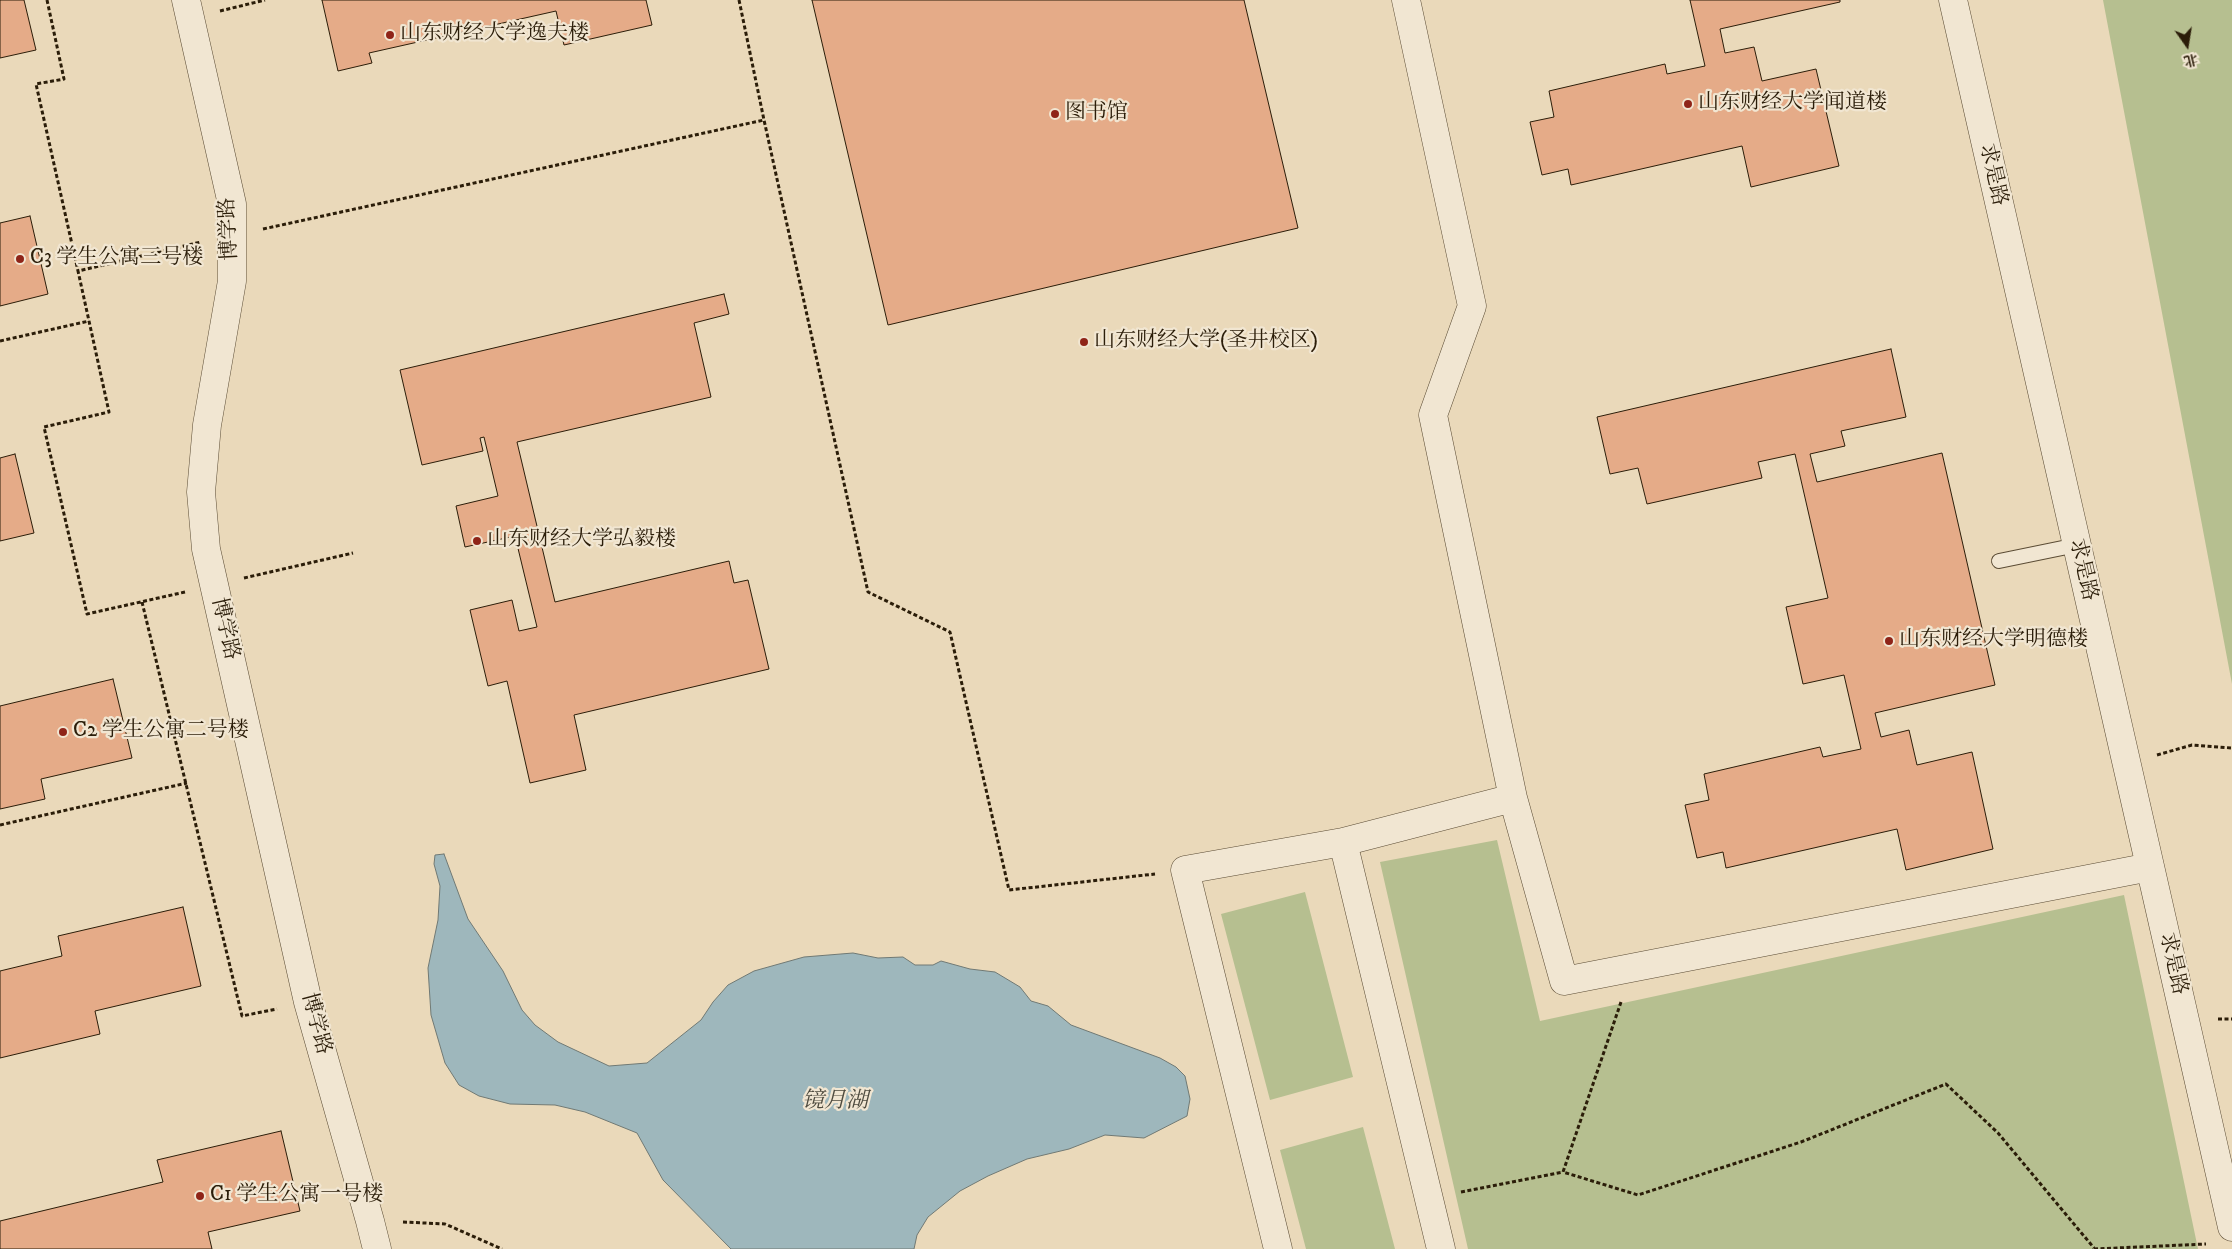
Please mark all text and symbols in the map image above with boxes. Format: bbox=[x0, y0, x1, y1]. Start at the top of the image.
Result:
north arrow bbox=[2162, 20, 2212, 70]
place label: 山东财经大学逸夫楼 bbox=[400, 22, 589, 48]
marker: 山东财经大学逸夫楼 bbox=[384, 29, 396, 41]
text: 北 bbox=[2182, 49, 2199, 70]
place label: 山东财经大学闻道楼 bbox=[1698, 91, 1887, 117]
marker: 山东财经大学闻道楼 bbox=[1682, 98, 1694, 110]
place label: 图书馆 bbox=[1065, 101, 1128, 127]
marker: 图书馆 bbox=[1049, 108, 1061, 120]
street label: 求是路 bbox=[1973, 141, 2011, 209]
street label: 博学路 bbox=[216, 197, 244, 261]
place label: C3 学生公寓三号楼 bbox=[30, 246, 203, 272]
marker: C3 学生公寓三号楼 bbox=[14, 253, 26, 265]
place label: 山东财经大学(圣井校区) bbox=[1094, 329, 1318, 355]
marker: 山东财经大学(圣井校区) bbox=[1078, 336, 1090, 348]
place label: 山东财经大学弘毅楼 bbox=[487, 528, 676, 554]
marker: 山东财经大学弘毅楼 bbox=[471, 535, 483, 547]
street label: 求是路 bbox=[2063, 536, 2101, 604]
street label: 博学路 bbox=[205, 595, 243, 663]
place label: 山东财经大学明德楼 bbox=[1899, 628, 2088, 654]
marker: 山东财经大学明德楼 bbox=[1883, 635, 1895, 647]
place label: C2 学生公寓二号楼 bbox=[73, 719, 249, 745]
marker: C2 学生公寓二号楼 bbox=[57, 726, 69, 738]
street label: 求是路 bbox=[2153, 930, 2191, 998]
street label: 博学路 bbox=[295, 990, 335, 1058]
water label: 镜月湖 bbox=[802, 1089, 868, 1115]
place label: C1 学生公寓一号楼 bbox=[210, 1183, 383, 1209]
marker: C1 学生公寓一号楼 bbox=[194, 1190, 206, 1202]

